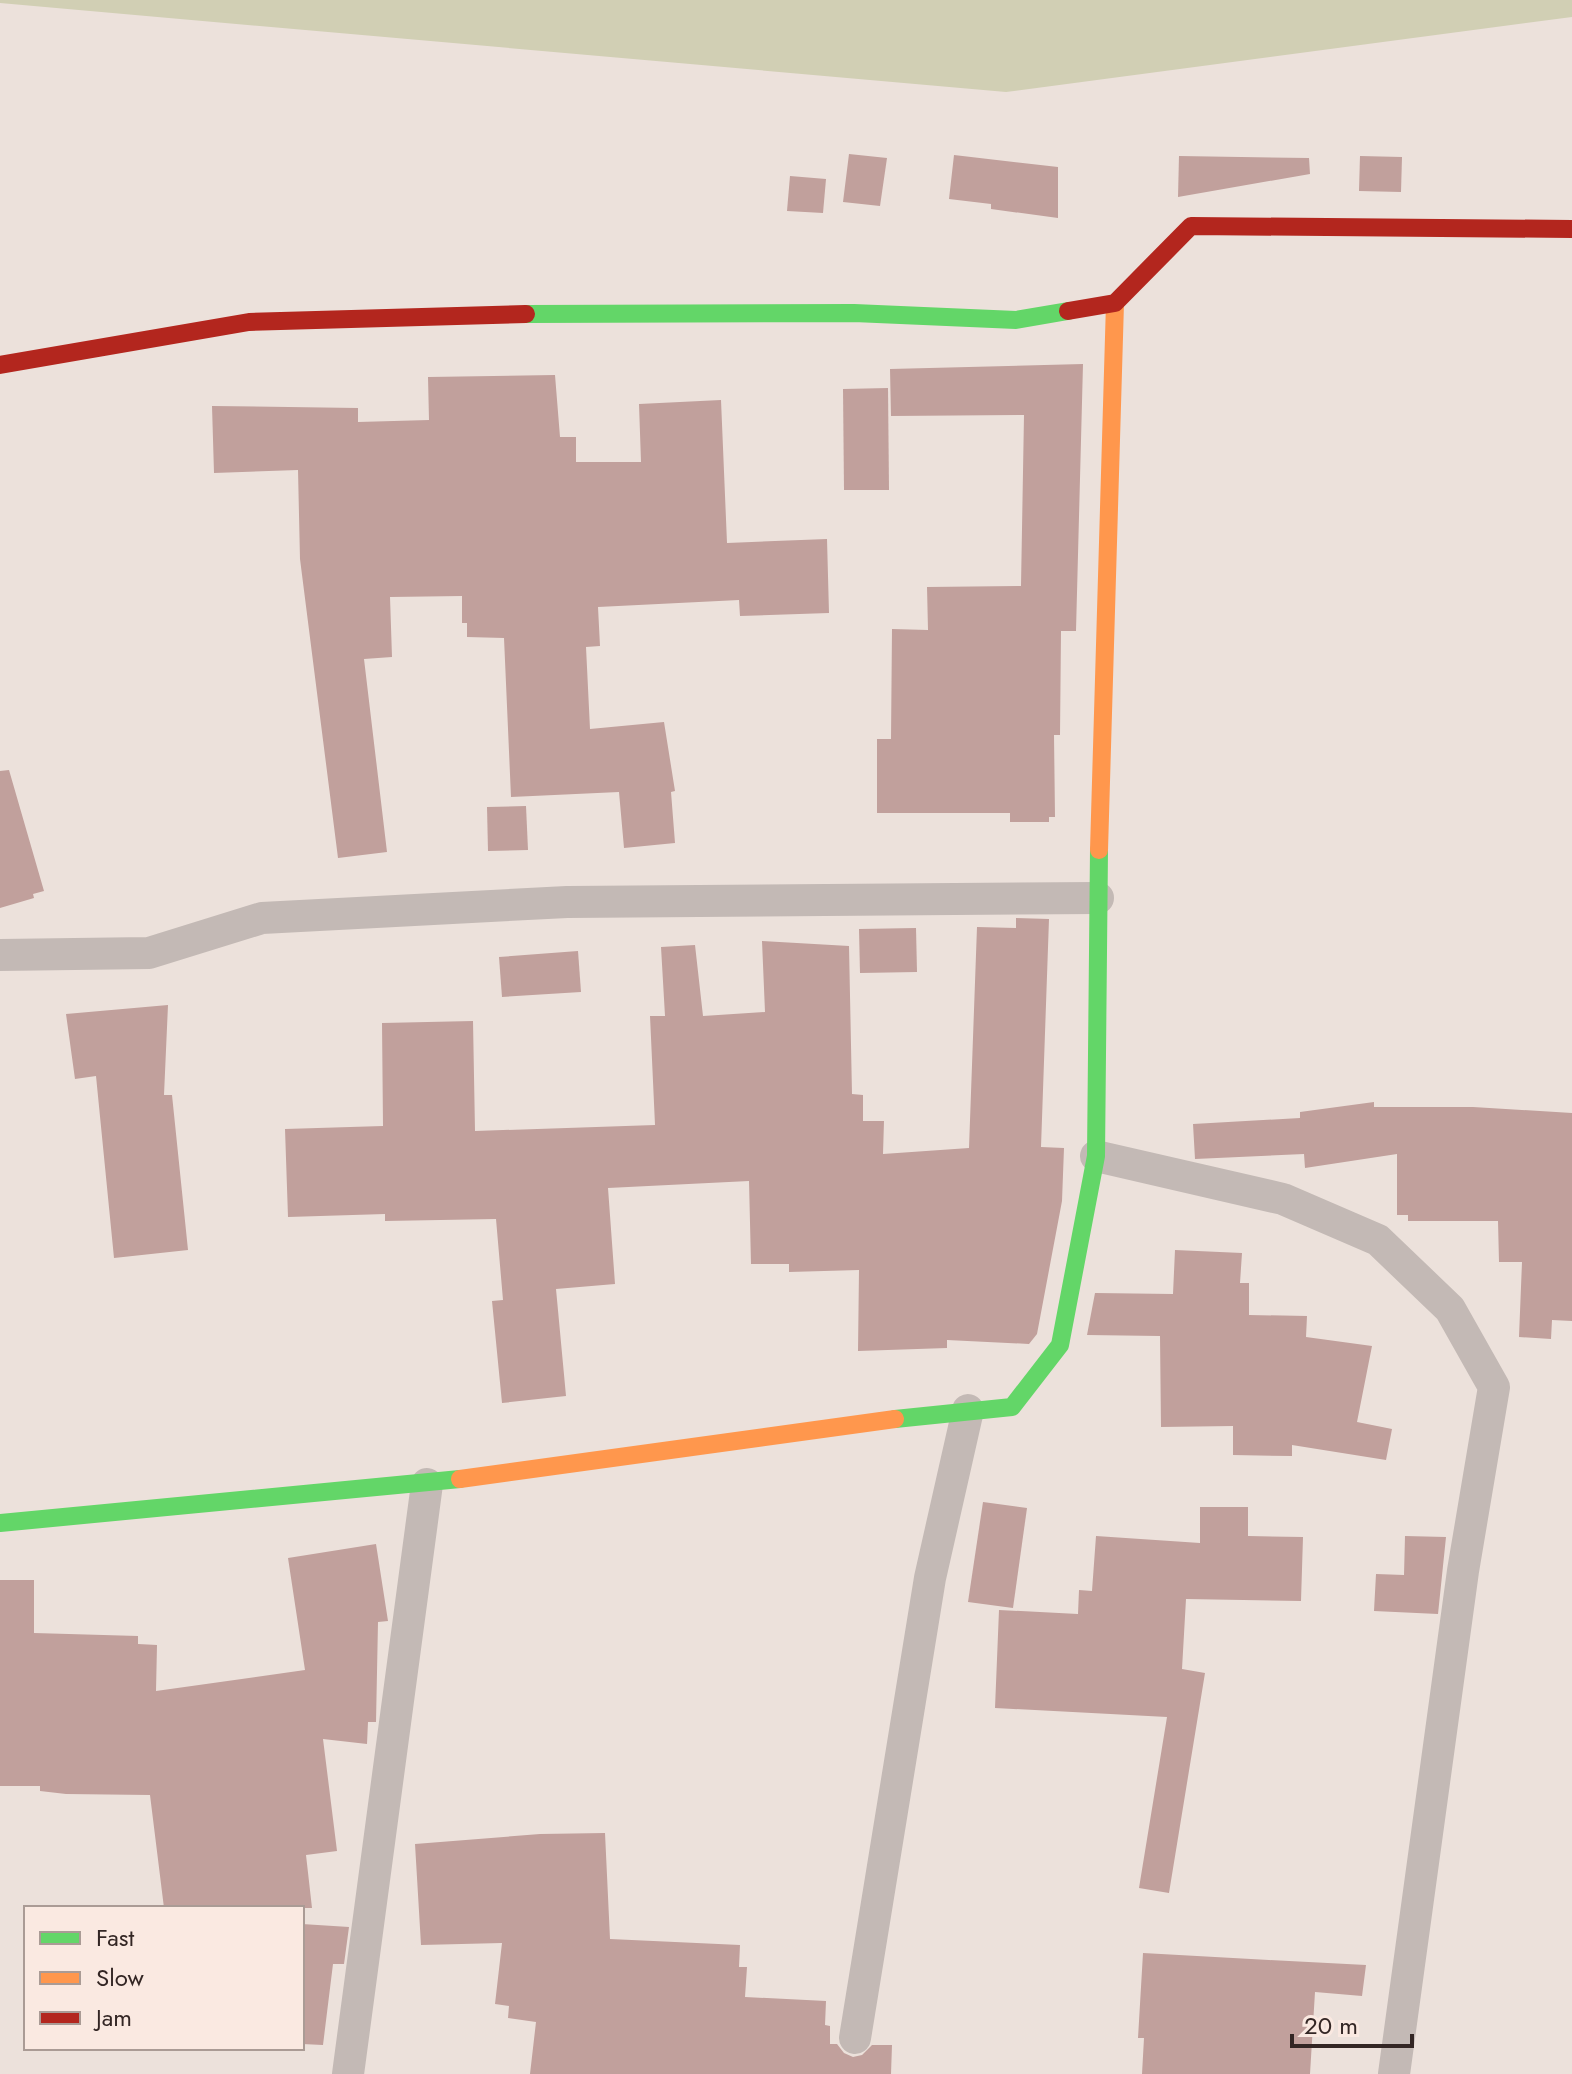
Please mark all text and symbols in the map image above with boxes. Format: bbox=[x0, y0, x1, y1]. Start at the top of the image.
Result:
legend bbox=[24, 1906, 304, 2050]
text: Fast bbox=[96, 1920, 134, 1955]
text: Slow bbox=[96, 1960, 144, 1995]
scale bar bbox=[1292, 1998, 1412, 2048]
text: Jam bbox=[93, 2000, 132, 2035]
text: 20 m bbox=[1304, 2008, 1358, 2043]

